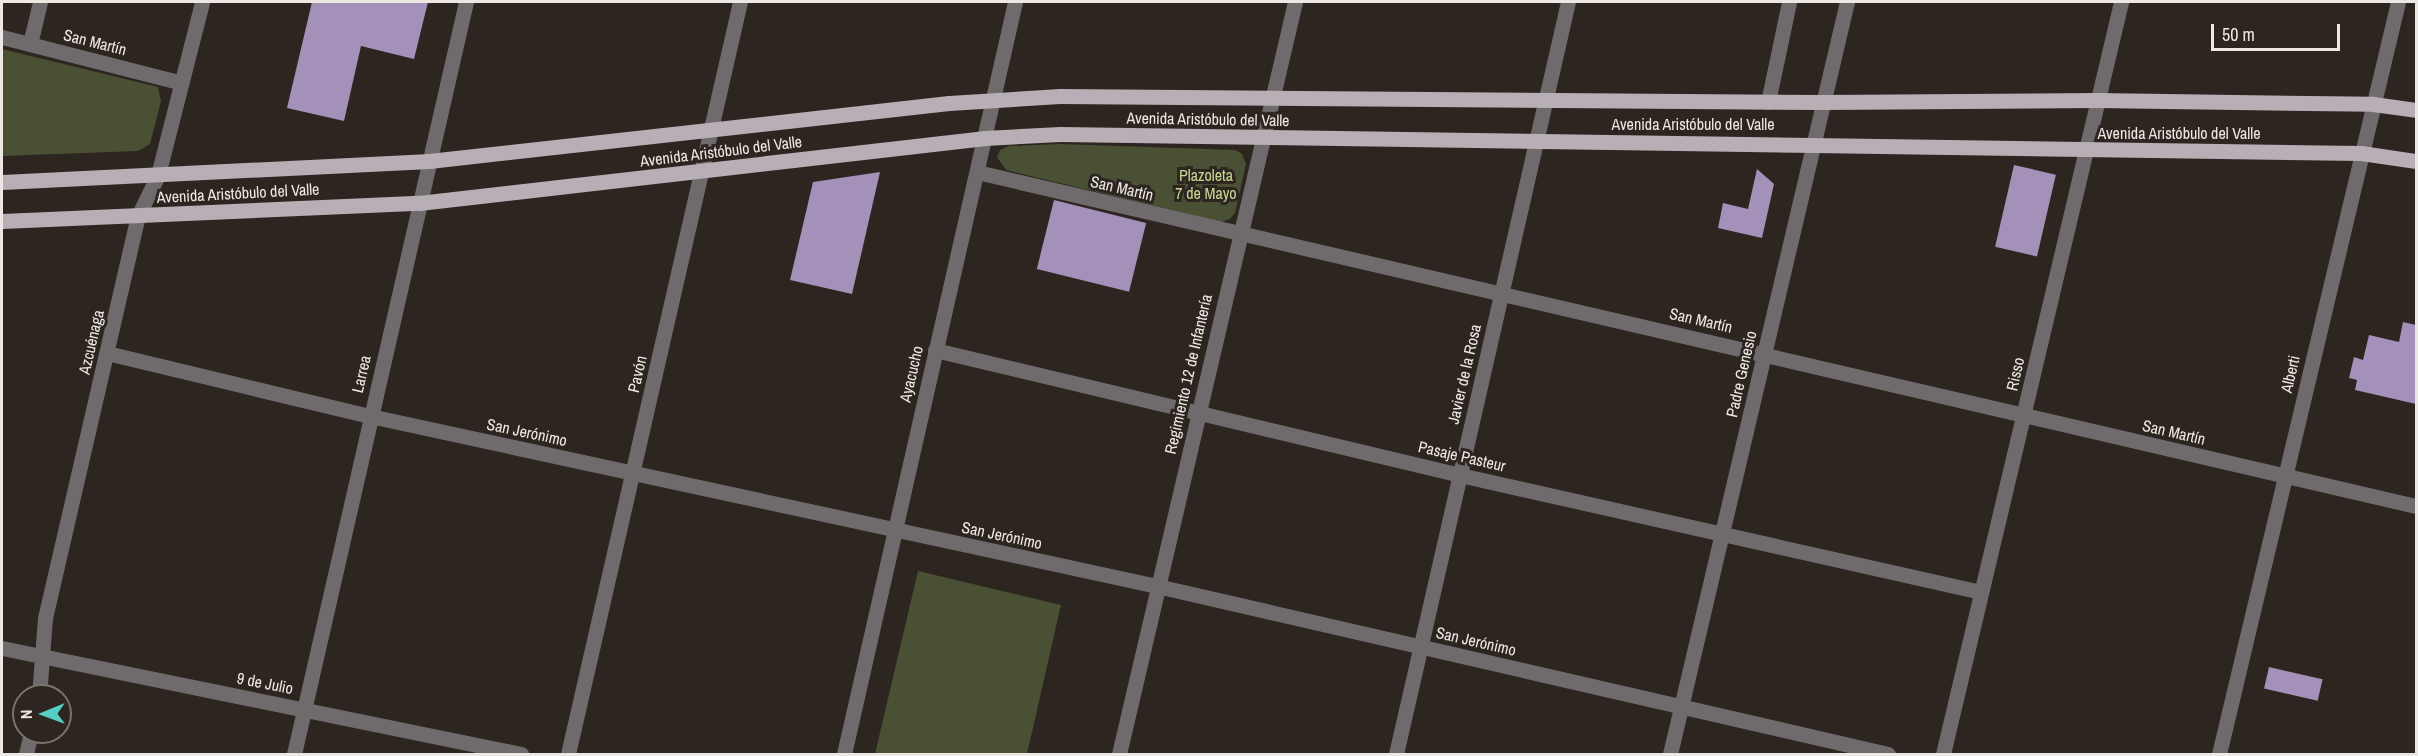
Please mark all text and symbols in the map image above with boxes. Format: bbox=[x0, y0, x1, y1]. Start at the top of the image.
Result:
scale bar bbox=[2214, 12, 2343, 50]
text: 50 m bbox=[2222, 22, 2255, 47]
street label: San Martín bbox=[62, 25, 128, 59]
street label: Avenida Aristóbulo del Valle bbox=[1126, 108, 1290, 130]
street label: Avenida Aristóbulo del Valle bbox=[1611, 114, 1775, 134]
street label: Avenida Aristóbulo del Valle bbox=[2097, 123, 2261, 143]
street label: Avenida Aristóbulo del Valle bbox=[639, 131, 803, 171]
park label: Plazoleta 7 de Mayo bbox=[1175, 165, 1237, 203]
street label: San Martín bbox=[1089, 171, 1155, 205]
street label: Avenida Aristóbulo del Valle bbox=[156, 179, 320, 207]
street label: Regimiento 12 de Infantería bbox=[1160, 292, 1216, 456]
street label: San Martín bbox=[1668, 303, 1734, 337]
street label: Azcuénaga bbox=[74, 308, 108, 376]
street label: Javier de la Rosa bbox=[1443, 322, 1485, 426]
street label: Padre Genesio bbox=[1722, 329, 1760, 419]
street label: Ayacucho bbox=[895, 344, 927, 404]
street label: Larrea bbox=[347, 353, 375, 395]
street label: Alberti bbox=[2276, 353, 2304, 395]
street label: Pavón bbox=[623, 354, 651, 394]
street label: Risso bbox=[2002, 356, 2028, 392]
street label: San Jerónimo bbox=[485, 414, 569, 450]
street label: San Martín bbox=[2141, 415, 2207, 449]
street label: Pasaje Pasteur bbox=[1416, 437, 1508, 475]
street label: San Jerónimo bbox=[960, 517, 1044, 553]
street label: San Jerónimo bbox=[1434, 622, 1518, 660]
street label: 9 de Julio bbox=[235, 668, 295, 698]
north arrow bbox=[12, 684, 72, 744]
text: N bbox=[15, 709, 37, 719]

